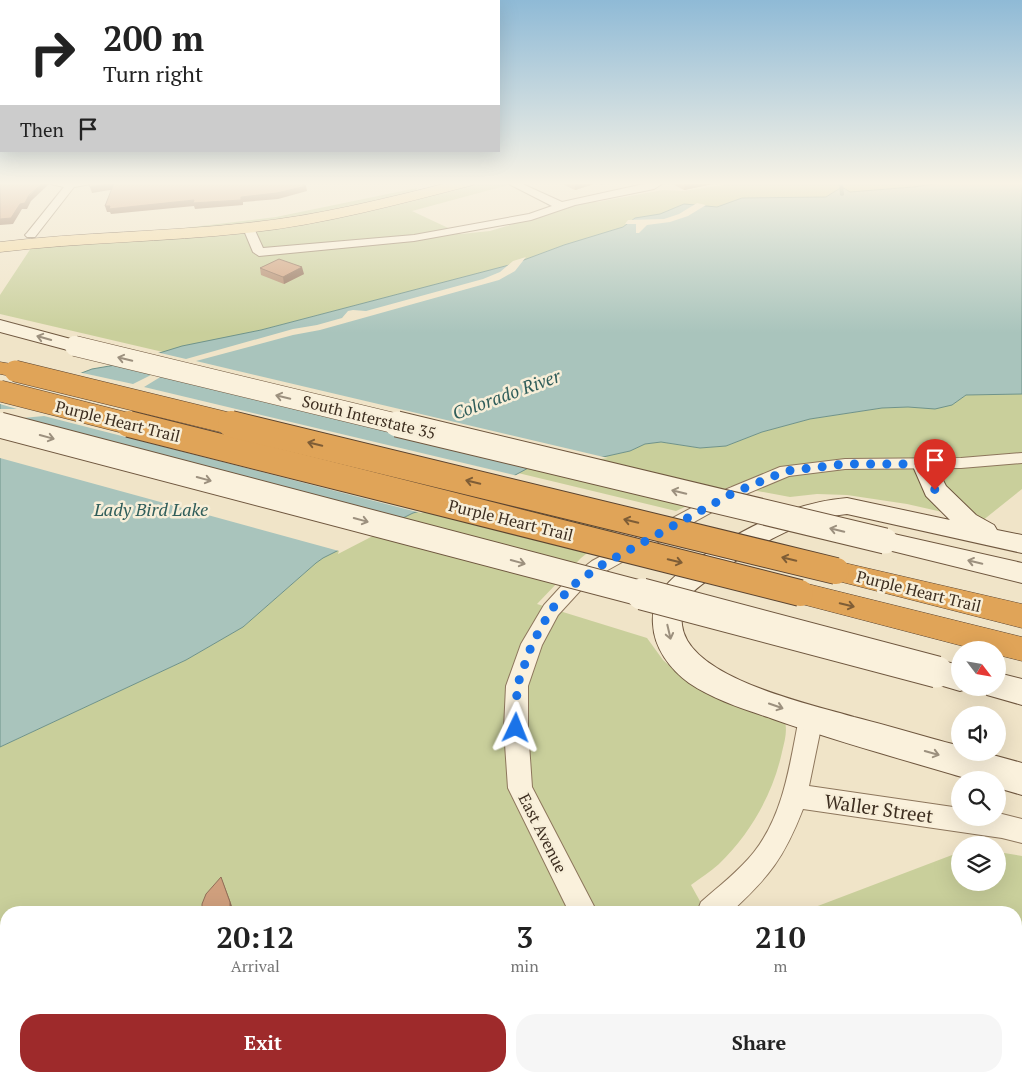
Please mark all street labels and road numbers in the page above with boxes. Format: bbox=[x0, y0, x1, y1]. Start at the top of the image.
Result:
street label: South Interstate 35 bbox=[300, 390, 438, 444]
street label: Purple Heart Trail bbox=[53, 395, 183, 447]
street label: Purple Heart Trail bbox=[446, 494, 576, 546]
street label: Purple Heart Trail bbox=[854, 565, 984, 617]
street label: Waller Street bbox=[823, 788, 935, 828]
street label: East Avenue bbox=[514, 790, 572, 876]

